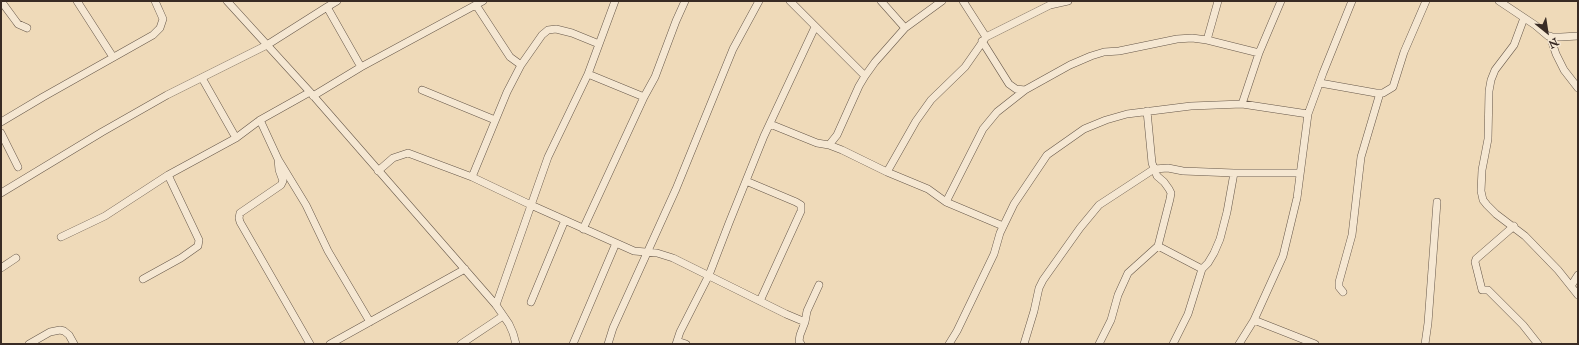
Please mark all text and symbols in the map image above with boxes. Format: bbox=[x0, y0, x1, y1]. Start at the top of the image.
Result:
north arrow bbox=[1527, 12, 1567, 52]
text: N bbox=[1545, 34, 1561, 51]

